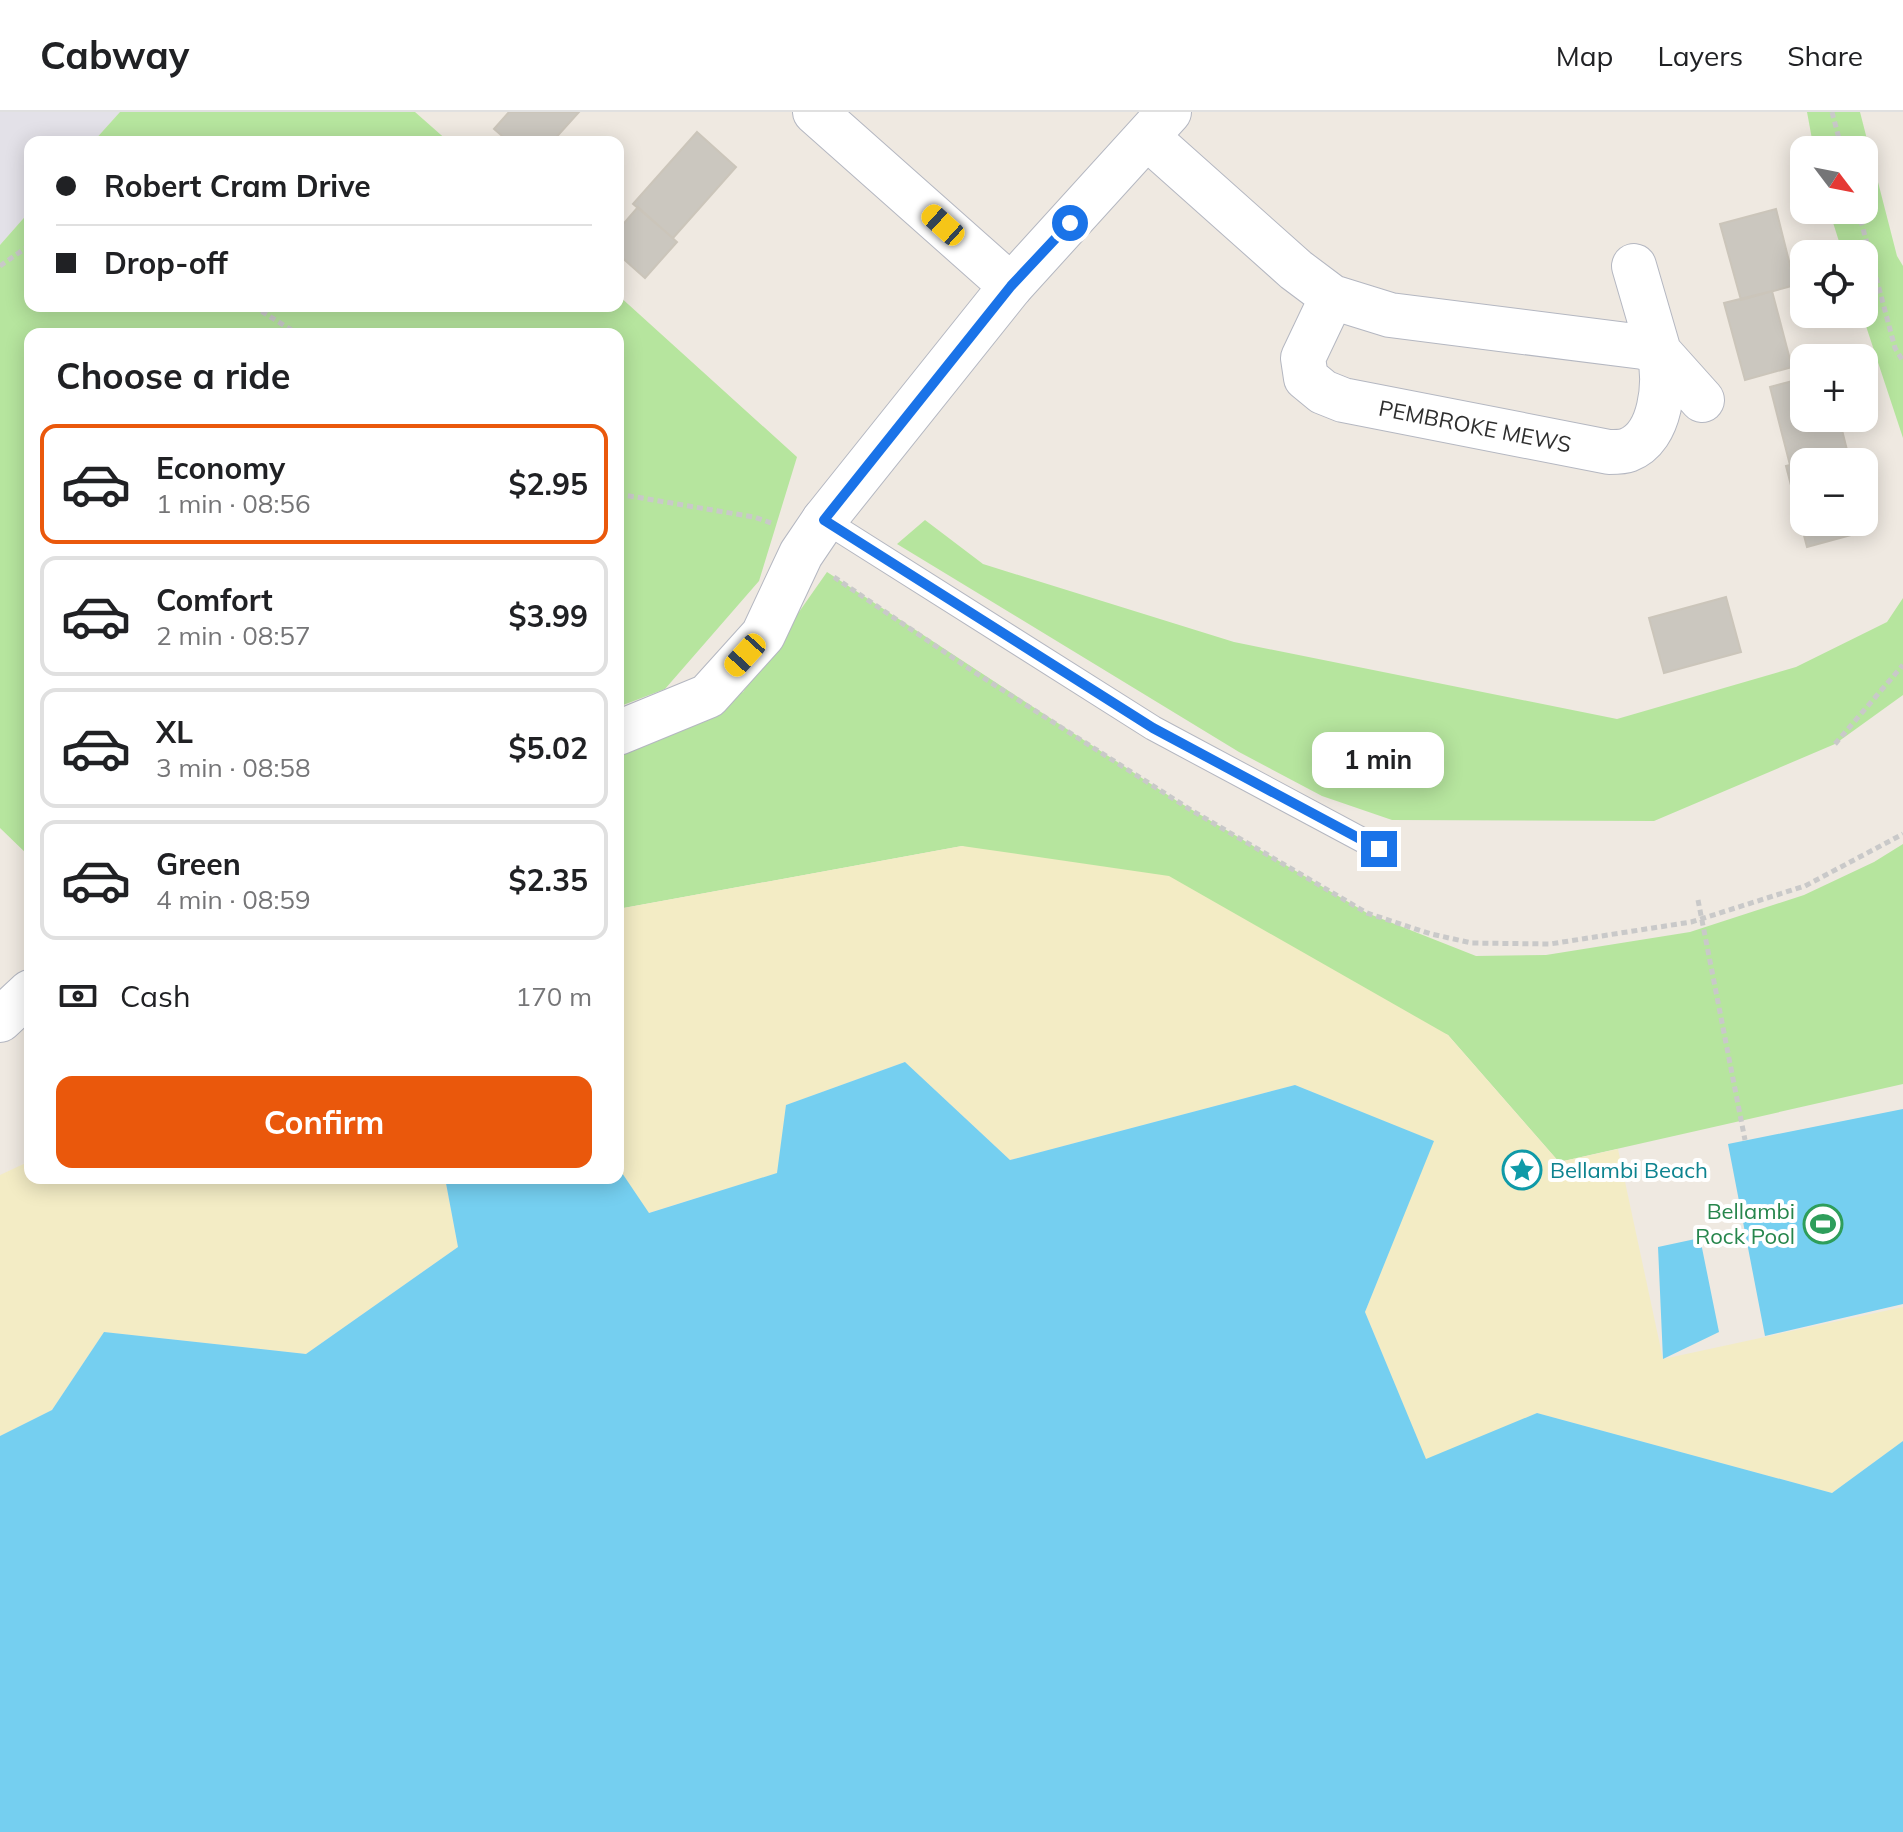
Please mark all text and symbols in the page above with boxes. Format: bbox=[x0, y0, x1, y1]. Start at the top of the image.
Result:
text: Cabway bbox=[40, 31, 189, 79]
text: Map bbox=[1556, 38, 1613, 73]
text: Layers bbox=[1657, 38, 1743, 73]
text: Share bbox=[1787, 38, 1863, 73]
north arrow bbox=[1790, 136, 1878, 224]
map controls bbox=[1790, 136, 1878, 536]
text: Robert Cram Drive bbox=[104, 167, 371, 205]
car bbox=[917, 200, 969, 250]
route start bbox=[1052, 205, 1088, 241]
button: locate bbox=[1790, 240, 1878, 328]
text: Drop-off bbox=[104, 244, 228, 282]
button: + bbox=[1790, 344, 1878, 432]
text: Choose a ride bbox=[56, 353, 290, 398]
street label: PEMBROKE MEWS bbox=[1376, 394, 1574, 458]
icon: car bbox=[60, 448, 132, 520]
button: − bbox=[1790, 448, 1878, 536]
text: Economy bbox=[156, 449, 285, 487]
text: $2.95 bbox=[509, 465, 588, 503]
text: 1 min · 08:56 bbox=[156, 487, 311, 520]
icon: car bbox=[60, 580, 132, 652]
text: Comfort bbox=[156, 581, 273, 619]
text: $3.99 bbox=[509, 597, 588, 635]
text: 2 min · 08:57 bbox=[156, 619, 311, 652]
car bbox=[720, 629, 770, 681]
icon: car bbox=[60, 712, 132, 784]
text: XL bbox=[156, 713, 193, 751]
text: $5.02 bbox=[509, 729, 588, 767]
callout: 1 min bbox=[1313, 733, 1445, 789]
text: 1 min bbox=[1344, 743, 1412, 776]
text: 3 min · 08:58 bbox=[156, 751, 311, 784]
route end bbox=[1361, 831, 1397, 867]
icon: car bbox=[60, 844, 132, 916]
text: Green bbox=[156, 845, 241, 883]
text: $2.35 bbox=[509, 861, 588, 899]
text: 4 min · 08:59 bbox=[156, 883, 311, 916]
icon: cash bbox=[56, 974, 100, 1018]
text: Cash bbox=[120, 977, 191, 1015]
text: 170 m bbox=[516, 980, 592, 1013]
button: Confirm bbox=[56, 1076, 592, 1168]
place icon: Bellambi Beach bbox=[1501, 1149, 1543, 1191]
place label: Bellambi Beach bbox=[1550, 1156, 1708, 1184]
place label: Bellambi Rock Pool bbox=[1695, 1197, 1795, 1250]
sports icon: Bellambi Rock Pool bbox=[1802, 1203, 1844, 1245]

